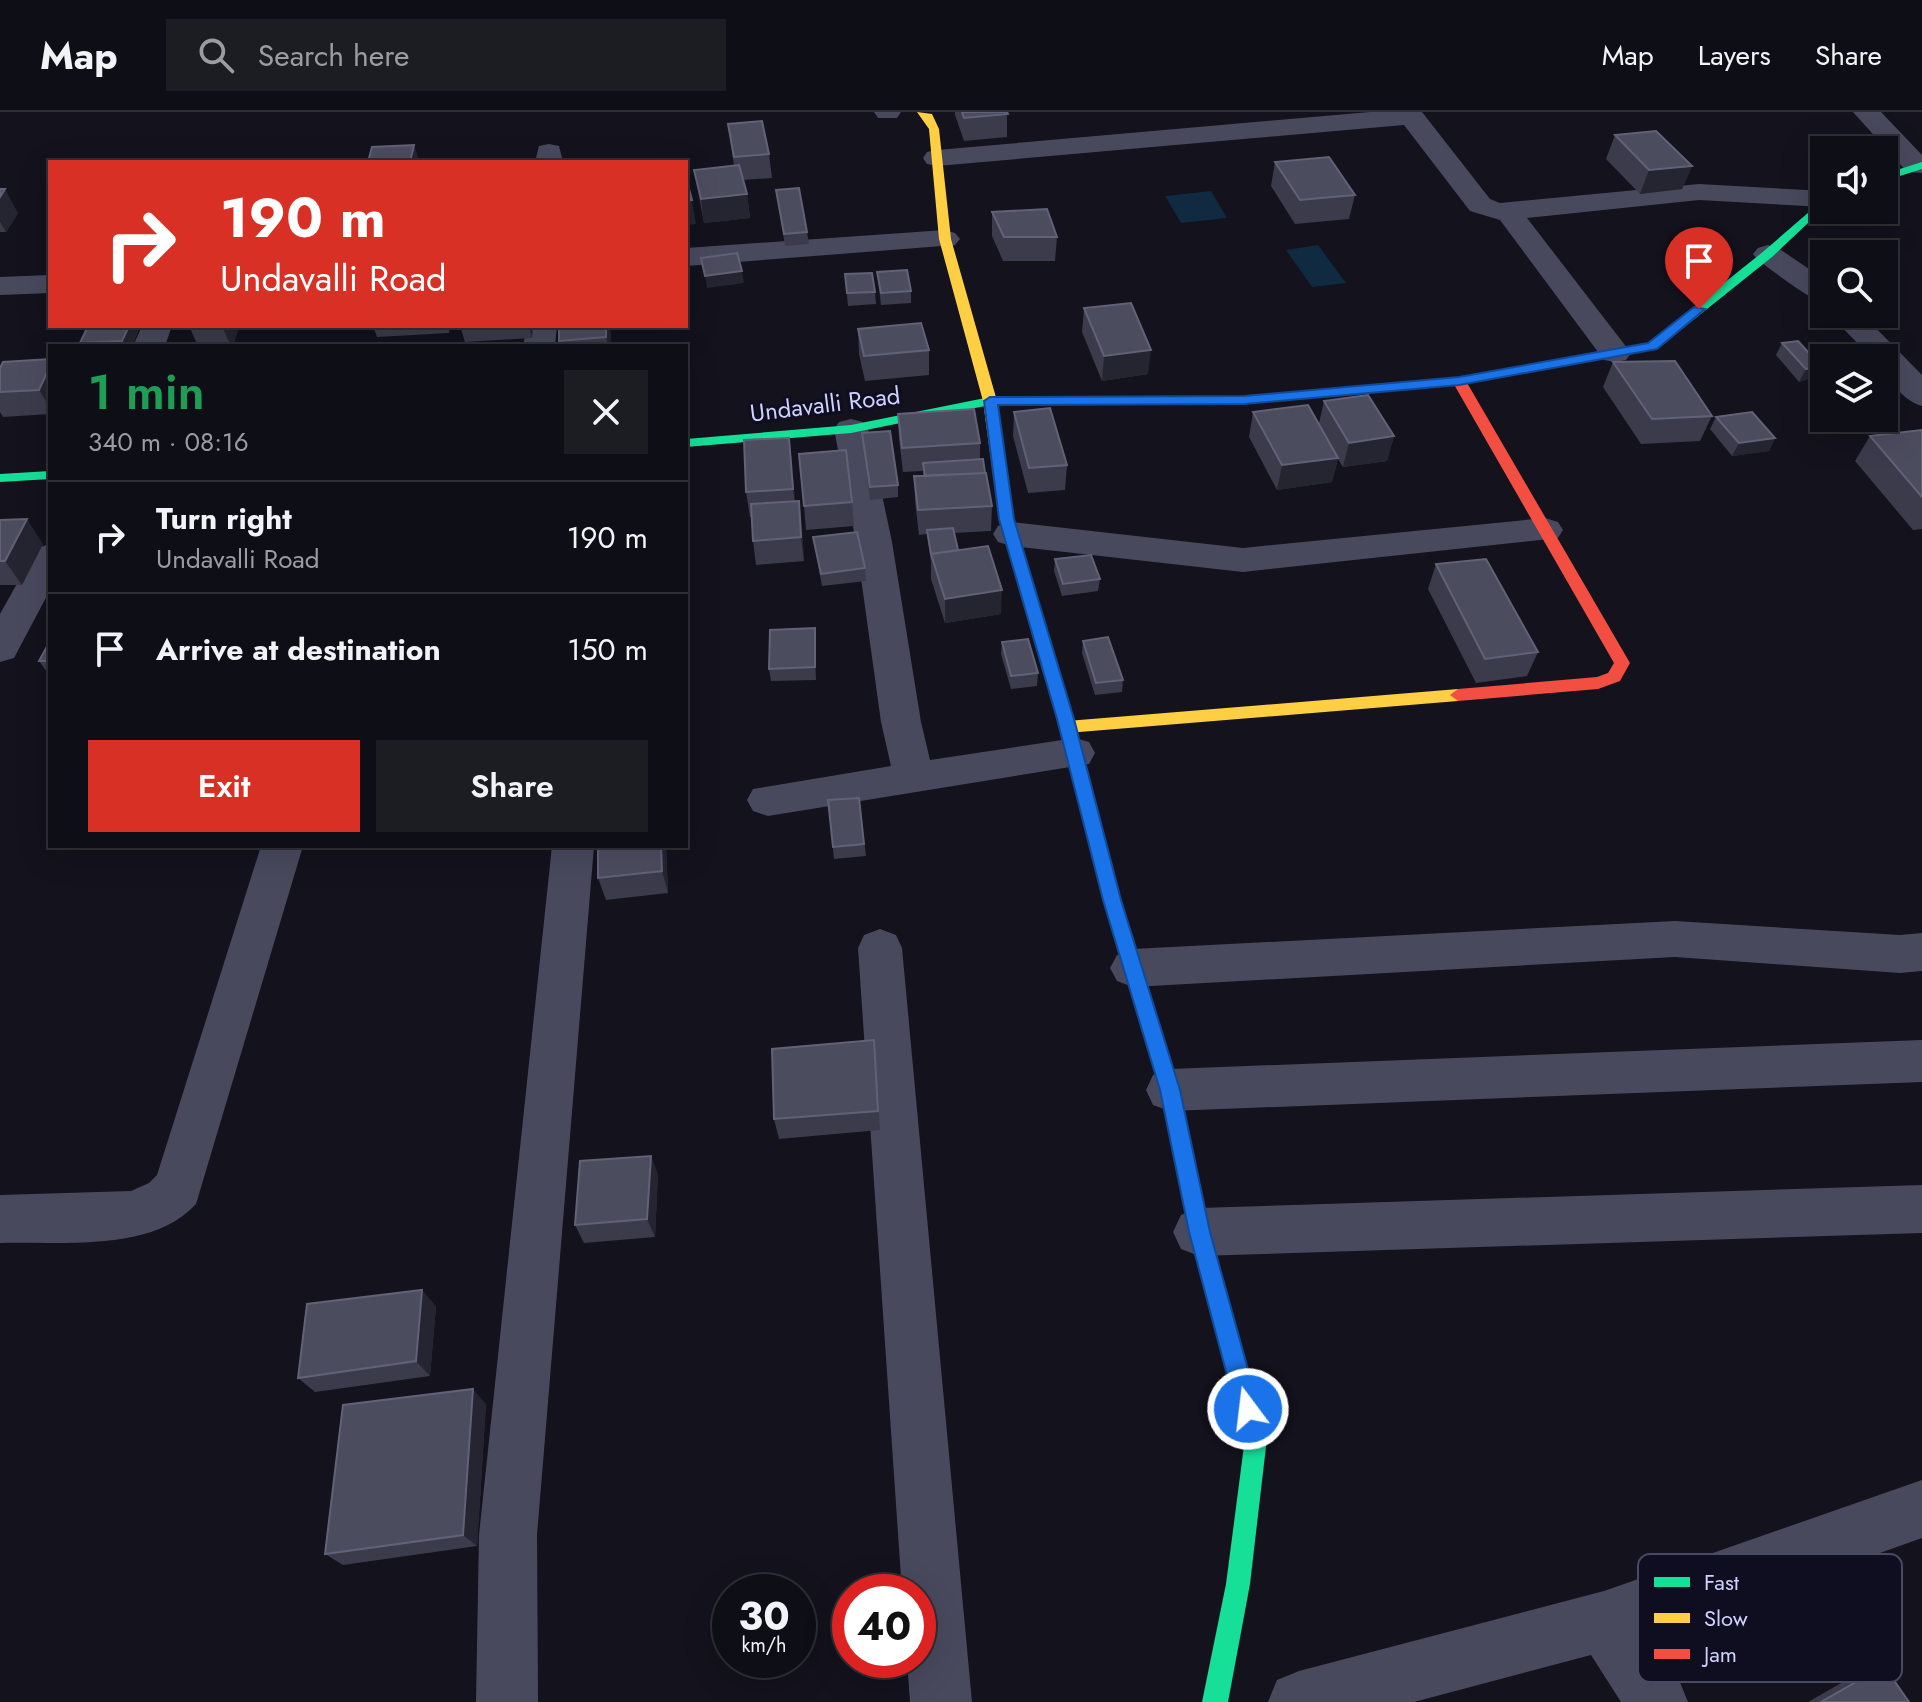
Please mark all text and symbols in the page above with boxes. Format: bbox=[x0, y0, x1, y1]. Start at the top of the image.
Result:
search box bbox=[166, 19, 726, 91]
text: Map bbox=[40, 28, 118, 83]
icon: search bbox=[194, 33, 238, 77]
text: Search here bbox=[258, 34, 410, 77]
text: Map bbox=[1602, 35, 1654, 76]
text: Layers bbox=[1698, 35, 1771, 76]
text: Share bbox=[1815, 35, 1882, 76]
map controls bbox=[1810, 136, 1898, 432]
button: sound bbox=[1810, 136, 1898, 224]
text: 190 m bbox=[220, 177, 386, 258]
icon: right bbox=[88, 192, 192, 296]
pin bbox=[1665, 227, 1733, 309]
icon: arrive bbox=[1677, 239, 1721, 283]
button: search bbox=[1810, 240, 1898, 328]
text: Undavalli Road bbox=[220, 252, 447, 304]
button: layers bbox=[1810, 344, 1898, 432]
text: 1 min bbox=[88, 358, 205, 427]
button: close bbox=[564, 370, 648, 454]
street label: Undavalli Road bbox=[748, 377, 902, 431]
text: 340 m · 08:16 bbox=[88, 423, 249, 461]
text: Turn right bbox=[156, 497, 292, 540]
icon: right bbox=[88, 515, 132, 559]
text: 190 m bbox=[567, 516, 648, 559]
text: Undavalli Road bbox=[156, 540, 320, 578]
icon: arrive bbox=[88, 627, 132, 671]
text: Arrive at destination bbox=[156, 628, 441, 671]
text: 150 m bbox=[567, 628, 648, 671]
button: Exit bbox=[88, 740, 360, 832]
button: Share bbox=[376, 740, 648, 832]
position arrow bbox=[1206, 1367, 1290, 1451]
legend bbox=[1638, 1554, 1902, 1682]
text: Fast bbox=[1704, 1566, 1740, 1598]
speed limit sign: 40 bbox=[832, 1574, 936, 1678]
text: 30 bbox=[738, 1587, 790, 1645]
text: Slow bbox=[1704, 1602, 1748, 1634]
text: km/h bbox=[741, 1631, 787, 1660]
text: Jam bbox=[1701, 1638, 1737, 1670]

